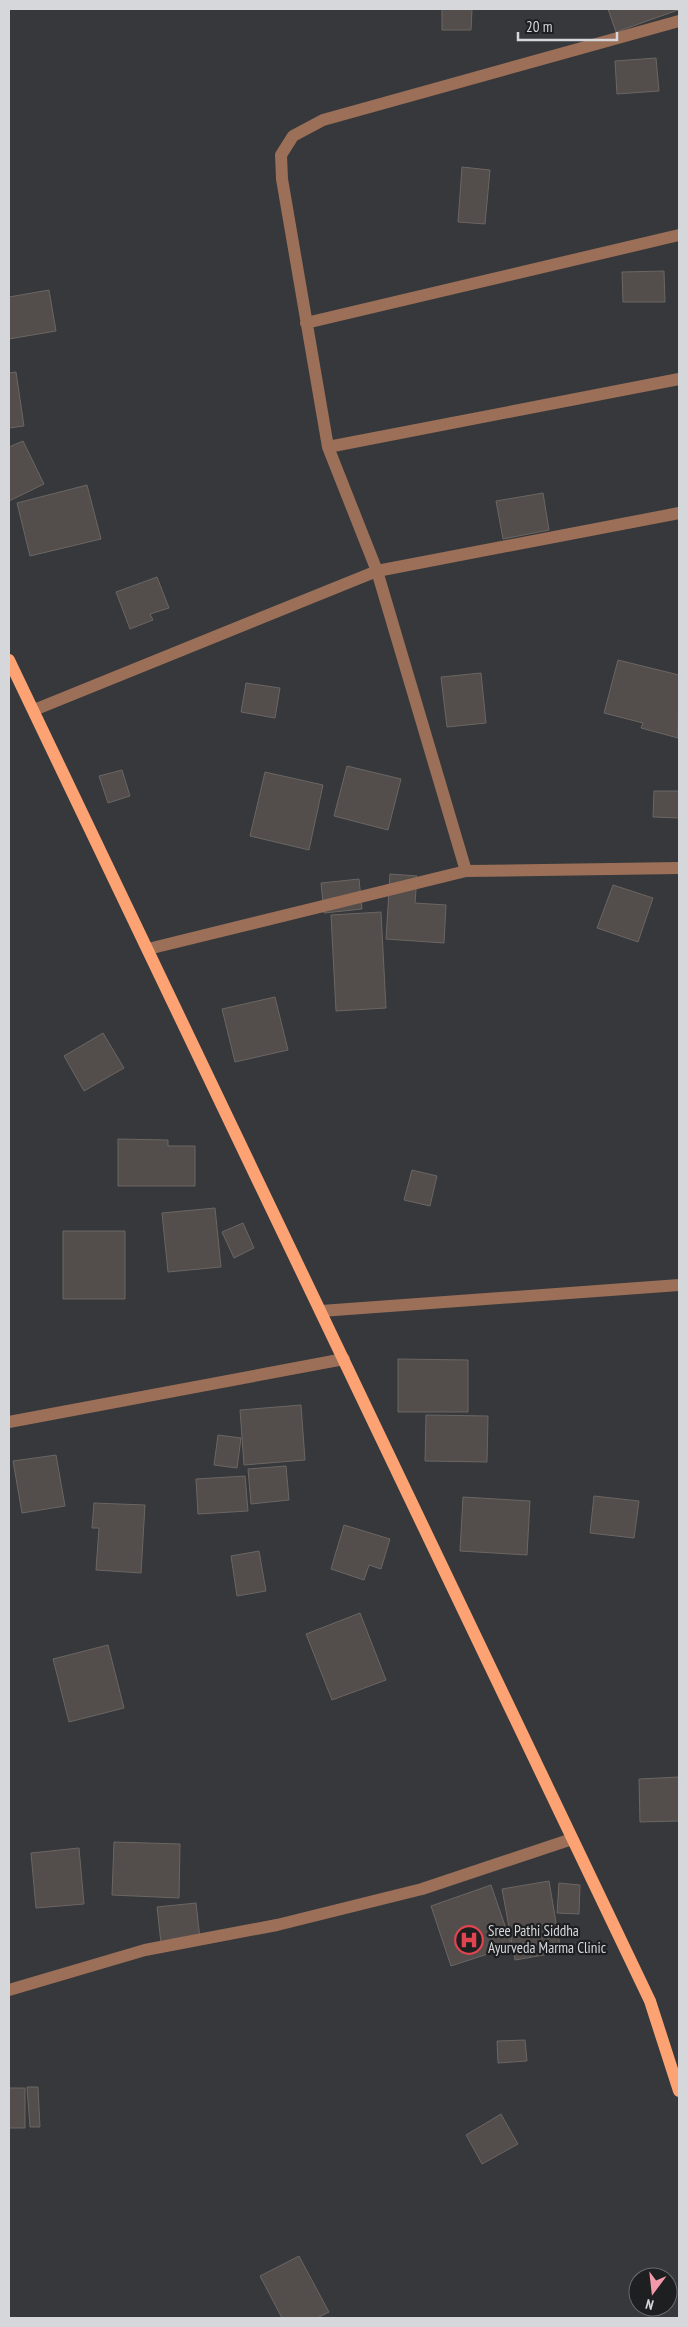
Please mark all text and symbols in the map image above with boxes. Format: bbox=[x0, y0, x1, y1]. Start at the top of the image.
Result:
scale bar bbox=[518, 10, 617, 42]
text: 20 m bbox=[526, 17, 552, 36]
place label: Sree Pathi Siddha Ayurveda Marma Clinic bbox=[488, 1921, 607, 1957]
hospital icon: Sree Pathi Siddha Ayurveda Marma Clinic bbox=[454, 1925, 484, 1955]
north arrow bbox=[628, 2267, 678, 2317]
text: N bbox=[644, 2295, 656, 2314]

